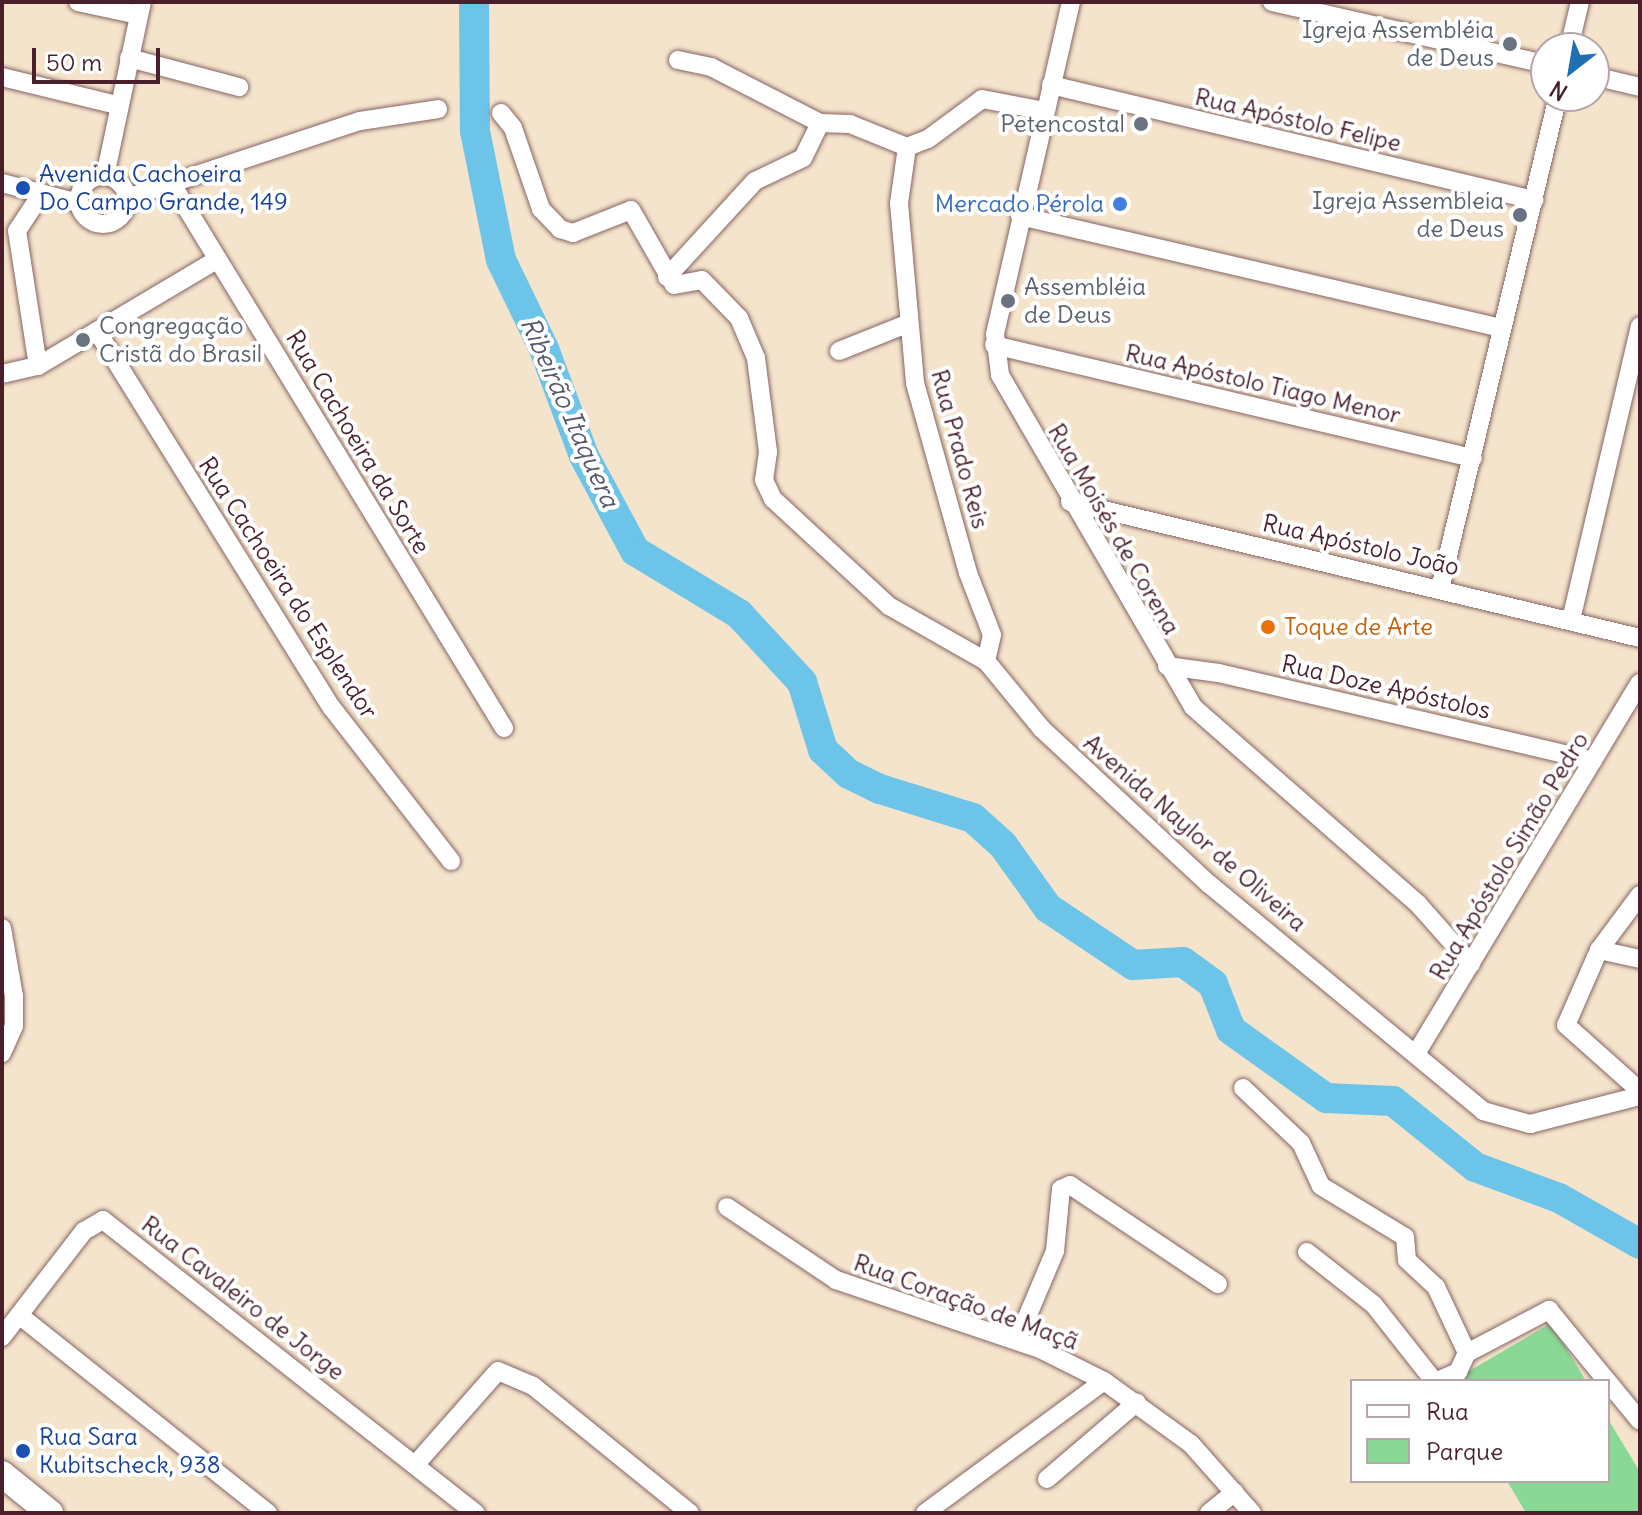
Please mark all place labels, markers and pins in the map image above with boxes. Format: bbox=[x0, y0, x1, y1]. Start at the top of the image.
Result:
place label: Igreja Assembléia de Deus bbox=[1302, 16, 1494, 72]
marker: Igreja Assembléia de Deus bbox=[1501, 35, 1519, 53]
place label: Petencostal bbox=[1000, 110, 1125, 138]
marker: Petencostal bbox=[1132, 115, 1150, 133]
place label: Avenida Cachoeira Do Campo Grande, 149 bbox=[39, 160, 288, 216]
marker: Avenida Cachoeira Do Campo Grande, 149 bbox=[14, 179, 32, 197]
place label: Igreja Assembleia de Deus bbox=[1312, 187, 1504, 243]
place label: Mercado Pérola bbox=[935, 190, 1104, 218]
marker: Mercado Pérola bbox=[1111, 195, 1129, 213]
marker: Igreja Assembleia de Deus bbox=[1511, 206, 1529, 224]
place label: Assembléia de Deus bbox=[1024, 273, 1146, 329]
marker: Assembléia de Deus bbox=[999, 292, 1017, 310]
place label: Congregação Cristã do Brasil bbox=[99, 312, 262, 368]
marker: Congregação Cristã do Brasil bbox=[74, 331, 92, 349]
place label: Toque de Arte bbox=[1284, 613, 1433, 641]
marker: Toque de Arte bbox=[1259, 618, 1277, 636]
place label: Rua Sara Kubitscheck, 938 bbox=[39, 1423, 221, 1479]
marker: Rua Sara Kubitscheck, 938 bbox=[14, 1442, 32, 1460]

